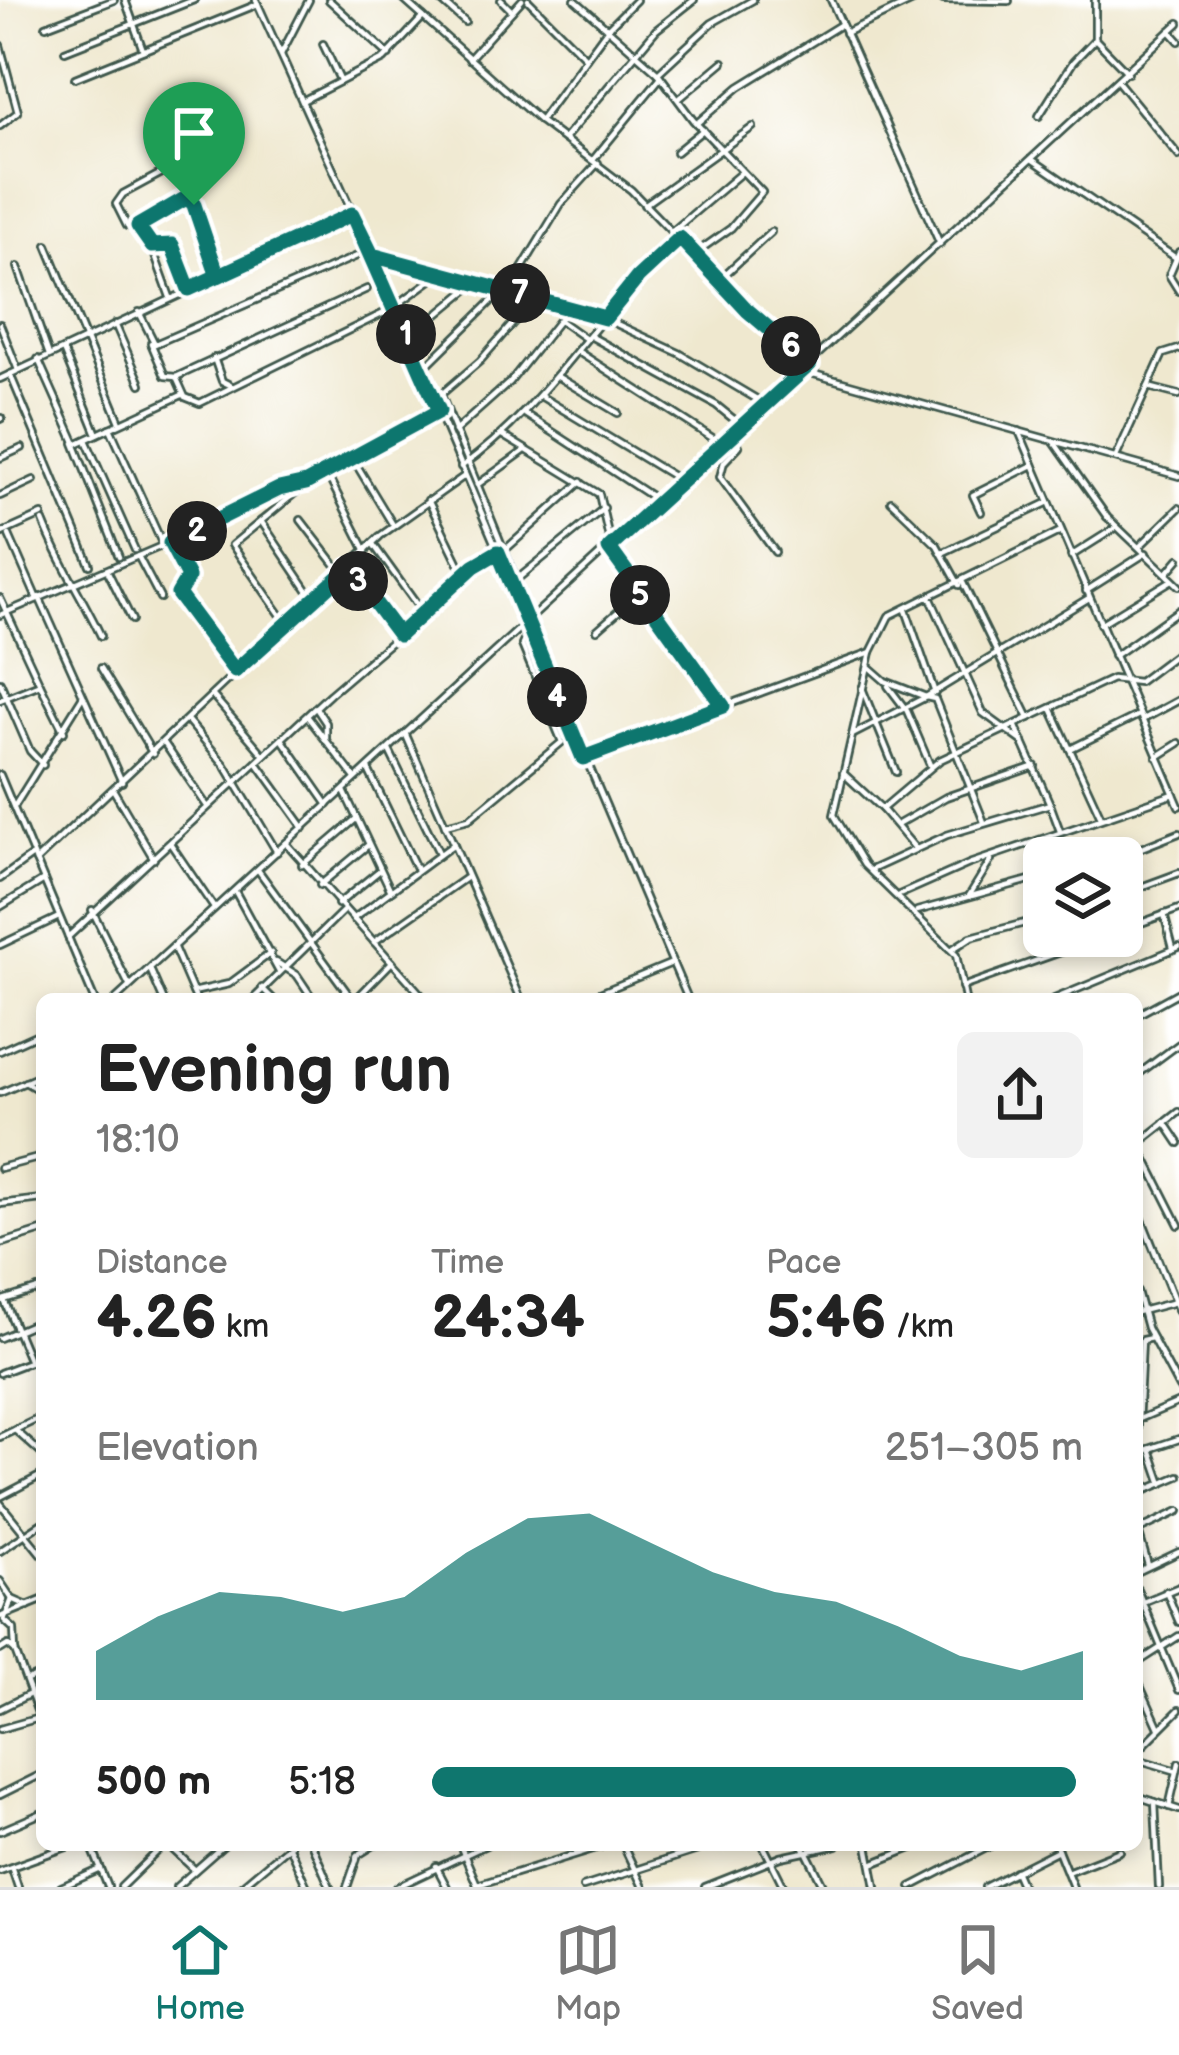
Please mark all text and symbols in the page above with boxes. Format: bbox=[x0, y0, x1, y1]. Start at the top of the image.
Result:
pin bbox=[143, 82, 245, 205]
icon: arrive bbox=[161, 100, 227, 166]
pin: 7 bbox=[490, 263, 550, 323]
text: 7 bbox=[511, 273, 529, 313]
pin: 1 bbox=[376, 304, 436, 364]
text: 1 bbox=[399, 314, 413, 354]
pin: 6 bbox=[761, 316, 821, 376]
text: 6 bbox=[781, 326, 801, 366]
pin: 2 bbox=[167, 501, 227, 561]
text: 2 bbox=[187, 511, 207, 551]
pin: 3 bbox=[328, 551, 388, 611]
text: 3 bbox=[348, 561, 368, 601]
pin: 5 bbox=[610, 565, 670, 625]
text: 5 bbox=[630, 575, 650, 615]
pin: 4 bbox=[527, 667, 587, 727]
text: 4 bbox=[547, 677, 567, 717]
map controls bbox=[1023, 837, 1143, 957]
button: layers bbox=[1023, 837, 1143, 957]
text: Evening run bbox=[96, 1032, 452, 1111]
button: share bbox=[957, 1032, 1083, 1158]
text: 18:10 bbox=[96, 1117, 180, 1164]
text: Distance bbox=[96, 1243, 228, 1283]
text: Time bbox=[431, 1243, 504, 1283]
text: Pace bbox=[766, 1243, 841, 1283]
text: 4.26 bbox=[96, 1283, 217, 1355]
text: 24:34 bbox=[431, 1283, 585, 1355]
text: 5:46 bbox=[766, 1283, 887, 1355]
text: km bbox=[217, 1307, 269, 1347]
text: /km bbox=[887, 1307, 954, 1347]
text: Elevation bbox=[96, 1425, 259, 1472]
text: 251–305 m bbox=[885, 1425, 1083, 1472]
text: 500 m bbox=[96, 1759, 211, 1806]
text: 5:18 bbox=[288, 1759, 356, 1806]
tab: Home bbox=[155, 1917, 245, 2029]
tab: Map bbox=[555, 1917, 621, 2029]
tab: Saved bbox=[931, 1917, 1024, 2029]

